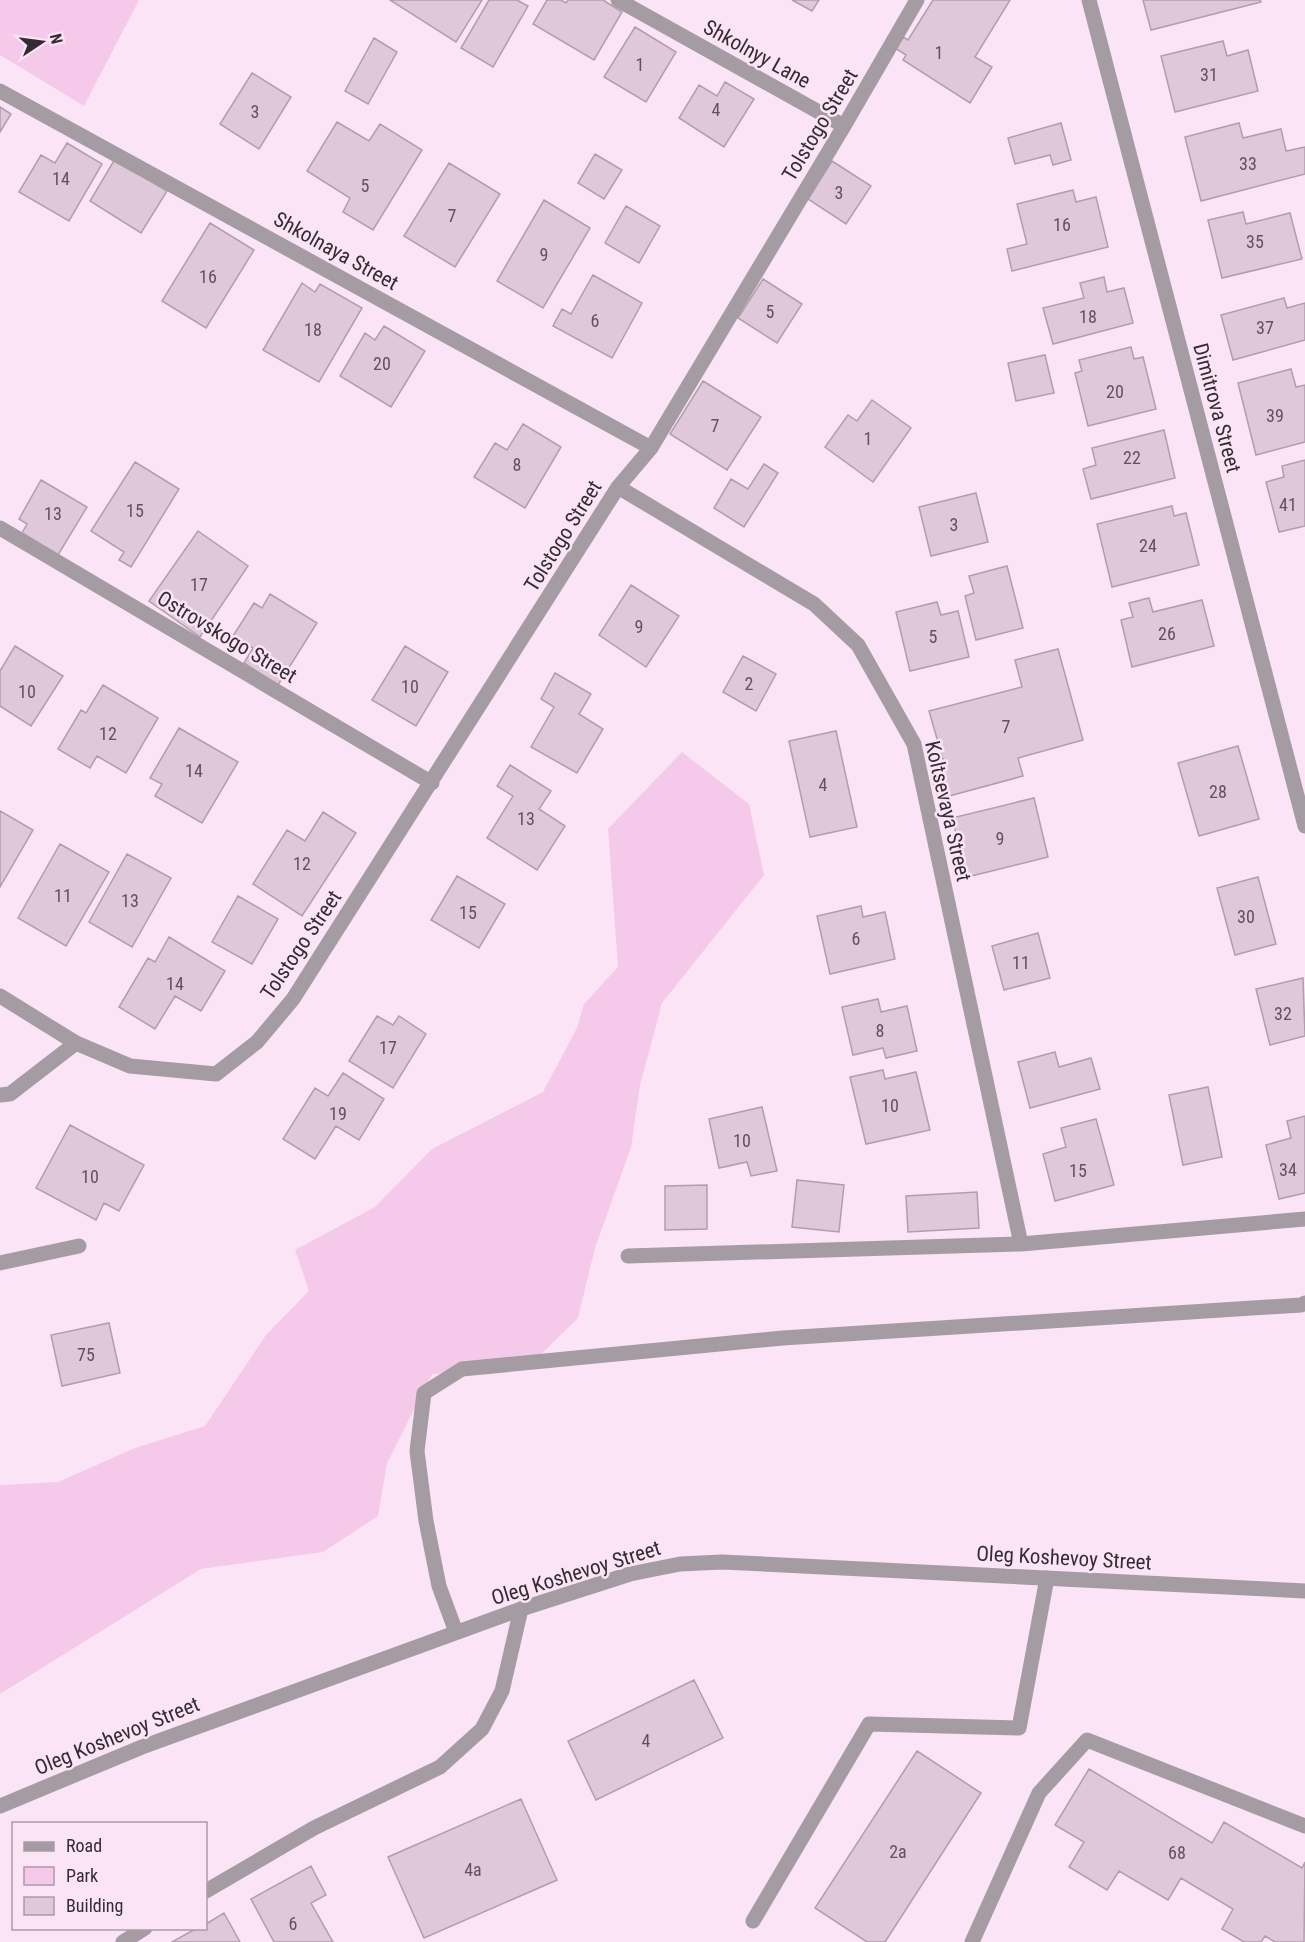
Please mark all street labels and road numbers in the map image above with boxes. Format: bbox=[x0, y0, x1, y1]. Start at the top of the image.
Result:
street label: Shkolnyy Lane bbox=[699, 15, 815, 93]
street label: Tolstogo Street bbox=[777, 65, 863, 185]
street label: Shkolnaya Street bbox=[270, 207, 402, 295]
street label: Dimitrova Street bbox=[1188, 341, 1246, 475]
street label: Tolstogo Street bbox=[519, 476, 607, 596]
street label: Ostrovskogo Street bbox=[153, 586, 301, 688]
street label: Koltsevaya Street bbox=[920, 738, 976, 884]
street label: Tolstogo Street bbox=[256, 886, 346, 1004]
street label: Oleg Koshevoy Street bbox=[489, 1536, 663, 1610]
street label: Oleg Koshevoy Street bbox=[976, 1541, 1152, 1575]
street label: Oleg Koshevoy Street bbox=[31, 1692, 203, 1780]

